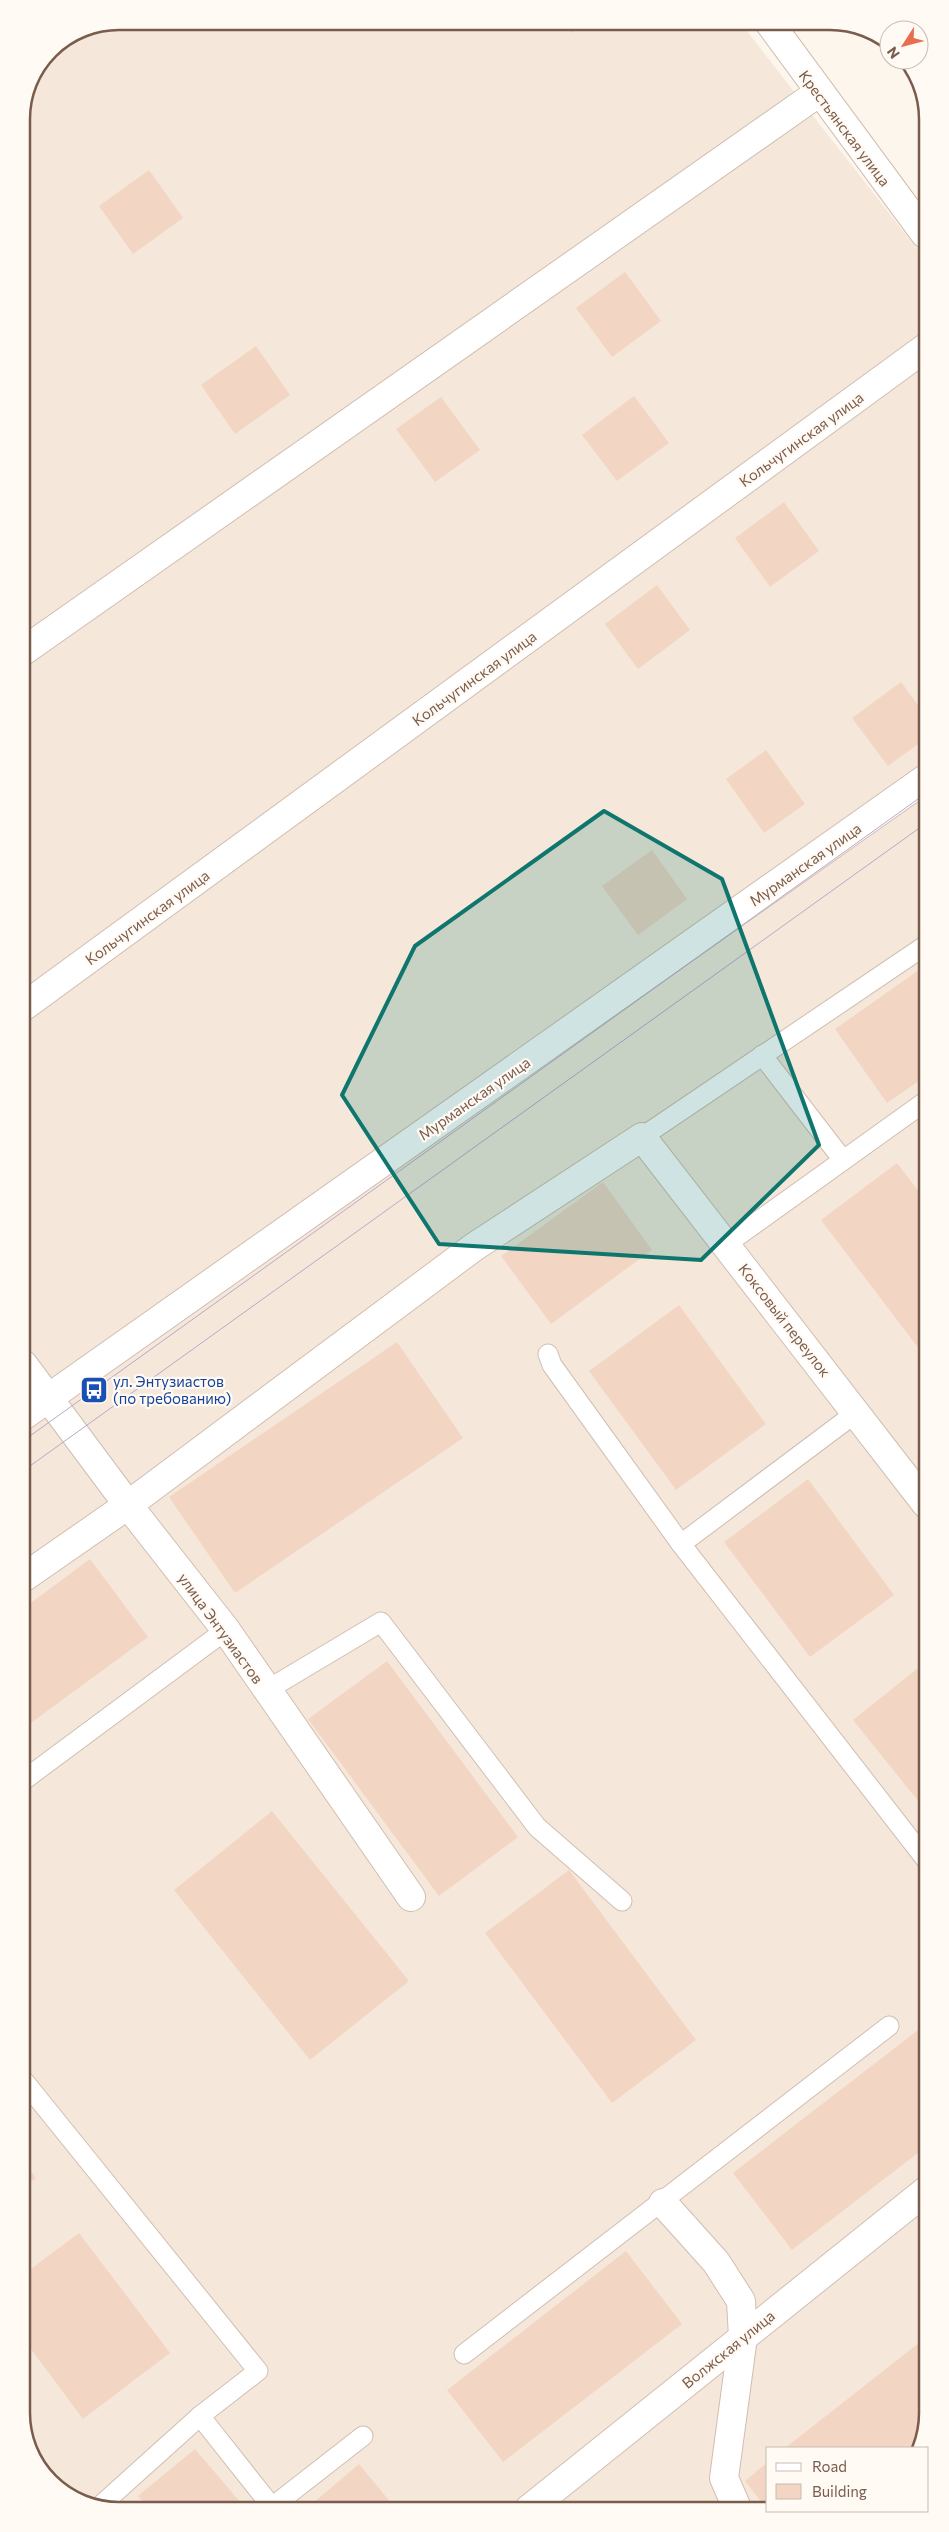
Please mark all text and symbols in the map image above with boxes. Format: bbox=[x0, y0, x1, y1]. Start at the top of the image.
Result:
north arrow bbox=[879, 20, 929, 70]
text: N bbox=[883, 44, 903, 62]
street label: Крестьянская улица bbox=[796, 67, 894, 189]
street label: Кольчугинская улица bbox=[735, 388, 867, 490]
street label: Кольчугинская улица bbox=[408, 627, 540, 729]
street label: Мурманская улица bbox=[746, 819, 864, 909]
street label: Кольчугинская улица bbox=[81, 866, 213, 968]
street label: Мурманская улица bbox=[415, 1053, 533, 1143]
street label: Коксовый переулок bbox=[735, 1260, 835, 1380]
place label: ул. Энтузиастов (по требованию) bbox=[113, 1372, 231, 1407]
bus stop icon: ул. Энтузиастов (по требованию) bbox=[79, 1375, 109, 1405]
street label: улица Энтузиастов bbox=[175, 1569, 267, 1687]
street label: Волжская улица bbox=[678, 2306, 778, 2392]
legend bbox=[766, 2447, 929, 2512]
text: Road bbox=[812, 2457, 847, 2475]
text: Building bbox=[812, 2482, 867, 2500]

